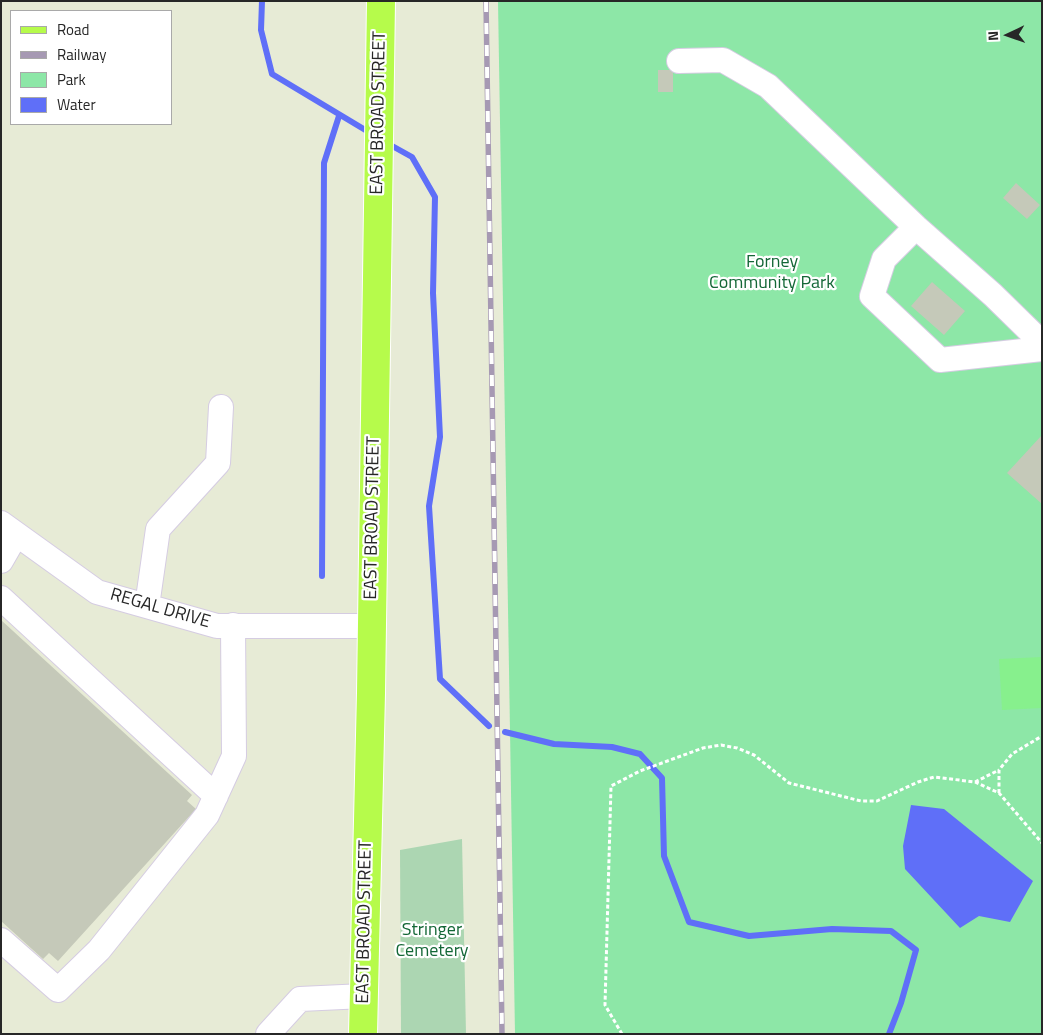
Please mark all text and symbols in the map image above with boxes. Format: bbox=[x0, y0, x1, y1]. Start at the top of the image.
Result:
legend bbox=[10, 10, 172, 125]
north arrow bbox=[983, 10, 1033, 60]
text: Road bbox=[57, 18, 89, 41]
text: N bbox=[982, 30, 1003, 41]
street label: EAST BROAD STREET bbox=[367, 31, 391, 195]
text: Railway bbox=[57, 43, 107, 66]
text: Park bbox=[57, 68, 86, 91]
text: Water bbox=[57, 93, 96, 116]
park label: Forney Community Park bbox=[709, 252, 835, 294]
street label: EAST BROAD STREET bbox=[361, 436, 385, 600]
street label: REGAL DRIVE bbox=[108, 584, 212, 634]
street label: EAST BROAD STREET bbox=[353, 840, 377, 1004]
park label: Stringer Cemetery bbox=[395, 920, 469, 962]

